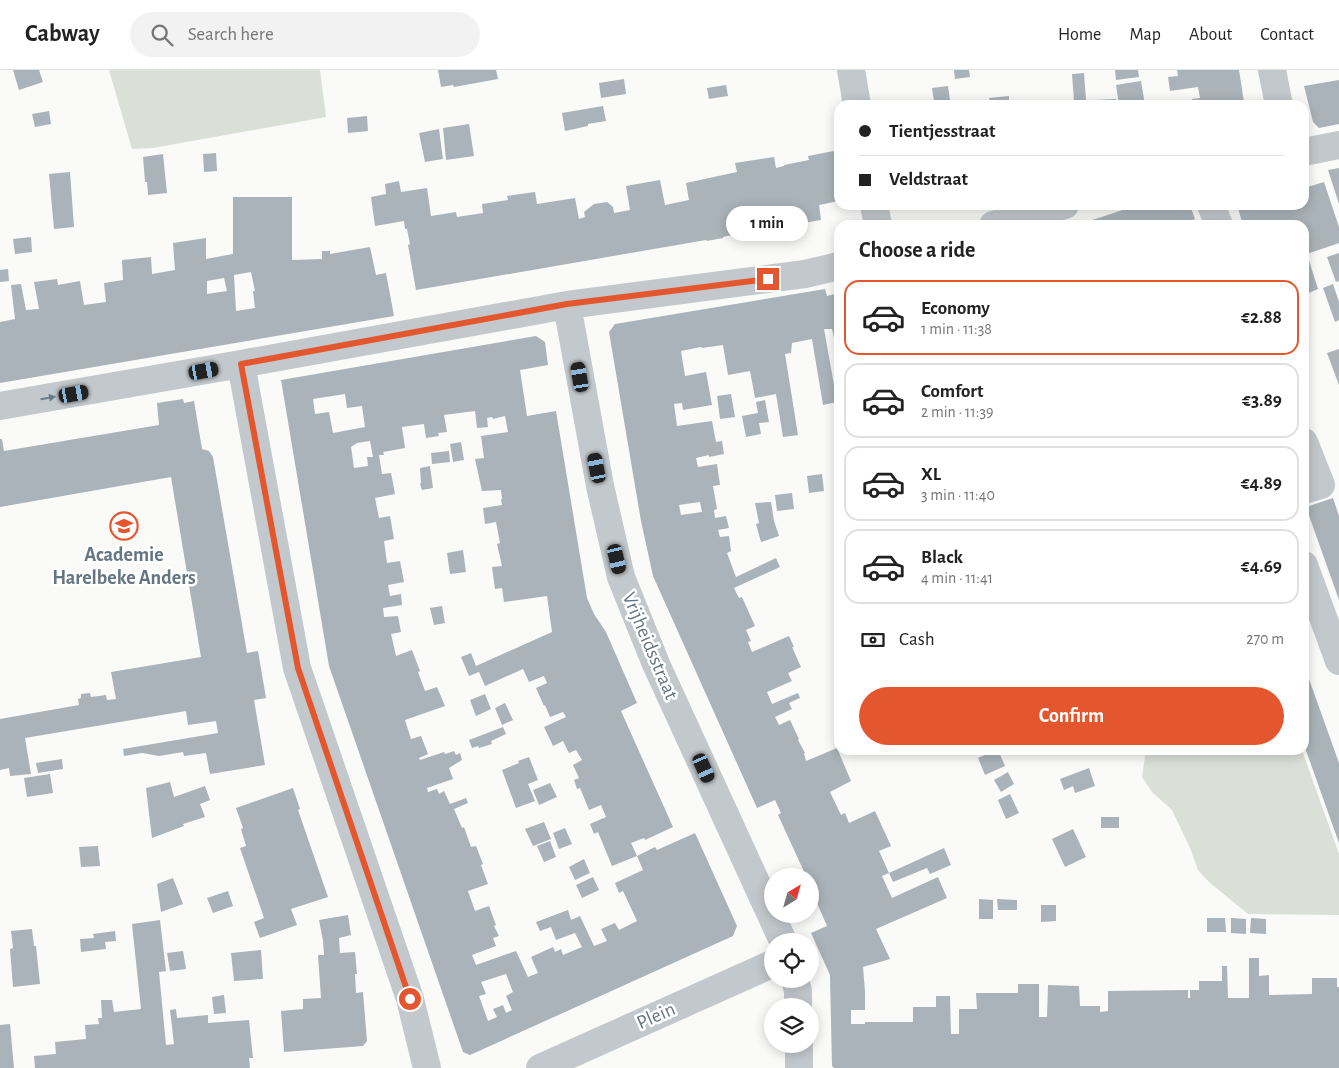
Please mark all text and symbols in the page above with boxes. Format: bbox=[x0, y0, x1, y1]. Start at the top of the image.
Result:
search box bbox=[130, 12, 480, 57]
icon: search bbox=[148, 21, 176, 49]
text: Cabway bbox=[25, 22, 100, 46]
text: Search here bbox=[188, 25, 274, 44]
text: Home bbox=[1058, 26, 1101, 44]
text: Map bbox=[1129, 26, 1161, 44]
text: About bbox=[1189, 26, 1232, 44]
text: Contact bbox=[1260, 26, 1314, 44]
text: Tientjesstraat bbox=[889, 122, 995, 141]
text: Veldstraat bbox=[889, 170, 968, 189]
callout: 1 min bbox=[727, 206, 809, 242]
text: 1 min bbox=[750, 215, 784, 231]
text: Choose a ride bbox=[859, 239, 975, 261]
route end bbox=[757, 268, 779, 290]
icon: car bbox=[861, 295, 906, 340]
text: Economy bbox=[921, 299, 990, 318]
text: €2.88 bbox=[1241, 308, 1282, 327]
text: 1 min · 11:38 bbox=[921, 321, 992, 337]
car bbox=[187, 361, 220, 381]
car bbox=[570, 361, 589, 393]
icon: car bbox=[861, 378, 906, 423]
text: Comfort bbox=[921, 382, 983, 401]
car bbox=[57, 384, 90, 404]
text: €3.89 bbox=[1242, 391, 1282, 410]
one-way arrow bbox=[40, 394, 56, 402]
text: 2 min · 11:39 bbox=[921, 404, 994, 420]
car bbox=[586, 452, 607, 484]
icon: car bbox=[861, 461, 906, 506]
text: XL bbox=[921, 465, 941, 484]
text: €4.89 bbox=[1241, 474, 1282, 493]
text: 3 min · 11:40 bbox=[921, 487, 995, 503]
school or university icon: Academie Harelbeke Anders bbox=[109, 511, 139, 541]
car bbox=[606, 543, 627, 575]
icon: car bbox=[861, 544, 906, 589]
place label: Academie Harelbeke Anders bbox=[52, 545, 196, 588]
text: Black bbox=[921, 548, 963, 567]
text: €4.69 bbox=[1241, 557, 1282, 576]
text: 4 min · 11:41 bbox=[921, 570, 993, 586]
street label: Vrijheidsstraat bbox=[619, 590, 682, 703]
icon: cash bbox=[859, 626, 887, 654]
text: Cash bbox=[899, 630, 935, 649]
text: 270 m bbox=[1246, 631, 1284, 647]
button: Confirm bbox=[859, 687, 1284, 745]
car bbox=[691, 751, 716, 785]
north arrow bbox=[764, 868, 819, 922]
map controls bbox=[764, 868, 819, 1053]
button: locate bbox=[764, 933, 819, 988]
route start bbox=[399, 988, 421, 1010]
button: layers bbox=[764, 998, 819, 1053]
street label: Plein bbox=[634, 999, 678, 1033]

